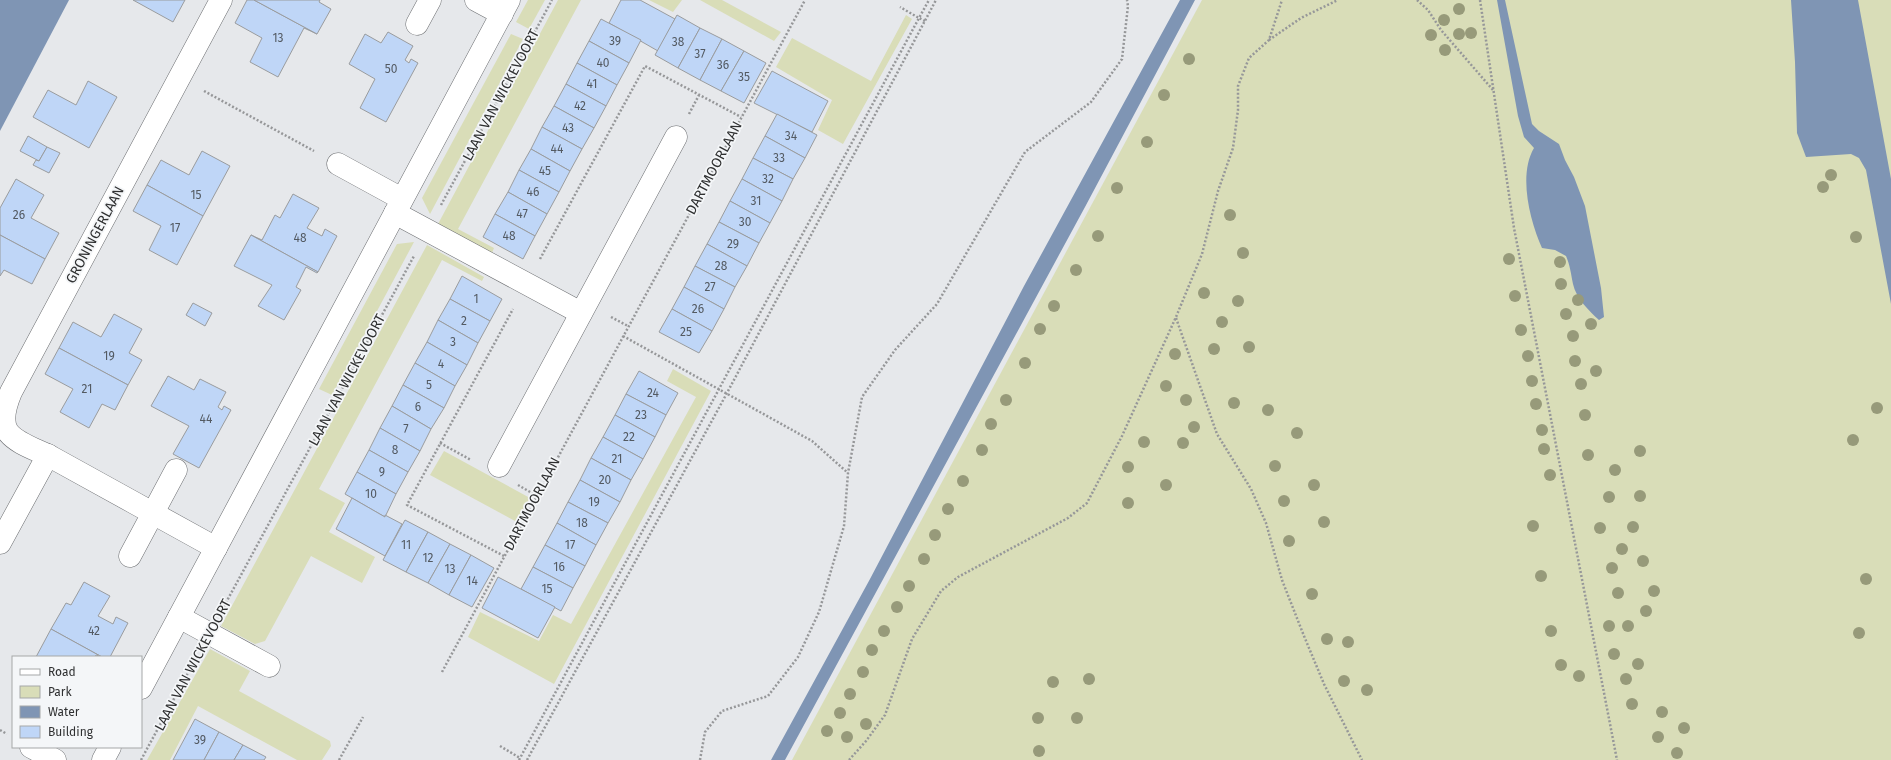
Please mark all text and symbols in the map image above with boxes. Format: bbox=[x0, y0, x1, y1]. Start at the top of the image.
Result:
street label: LAAN VAN WICKEVOORT bbox=[459, 25, 543, 164]
house number: 13 bbox=[272, 31, 284, 45]
house number: 39 bbox=[609, 34, 621, 48]
house number: 38 bbox=[672, 35, 685, 49]
house number: 37 bbox=[694, 47, 706, 61]
house number: 40 bbox=[596, 56, 610, 70]
house number: 36 bbox=[717, 58, 729, 72]
house number: 50 bbox=[385, 62, 398, 76]
house number: 35 bbox=[738, 70, 750, 84]
house number: 41 bbox=[587, 77, 597, 91]
house number: 42 bbox=[574, 99, 586, 113]
street label: DARTMOORLAAN bbox=[682, 118, 746, 218]
house number: 43 bbox=[562, 121, 574, 135]
house number: 34 bbox=[785, 129, 798, 143]
house number: 44 bbox=[551, 142, 564, 156]
house number: 33 bbox=[773, 151, 785, 165]
house number: 45 bbox=[539, 164, 551, 178]
house number: 32 bbox=[762, 172, 774, 186]
street label: GRONINGERLAAN bbox=[62, 184, 128, 286]
house number: 46 bbox=[527, 185, 539, 199]
house number: 15 bbox=[190, 188, 202, 202]
house number: 31 bbox=[751, 194, 761, 208]
house number: 47 bbox=[516, 207, 528, 221]
house number: 26 bbox=[13, 208, 25, 222]
house number: 30 bbox=[739, 215, 752, 229]
house number: 17 bbox=[170, 221, 180, 235]
house number: 48 bbox=[503, 229, 516, 243]
house number: 48 bbox=[294, 231, 307, 245]
house number: 29 bbox=[727, 237, 739, 251]
house number: 28 bbox=[715, 259, 728, 273]
house number: 27 bbox=[704, 280, 716, 294]
house number: 1 bbox=[473, 292, 479, 306]
house number: 26 bbox=[692, 302, 704, 316]
street label: LAAN VAN WICKEVOORT bbox=[305, 310, 389, 449]
house number: 2 bbox=[461, 314, 467, 328]
house number: 25 bbox=[680, 325, 692, 339]
house number: 3 bbox=[450, 335, 456, 349]
house number: 19 bbox=[103, 349, 115, 363]
house number: 4 bbox=[438, 357, 445, 371]
house number: 5 bbox=[426, 378, 432, 392]
house number: 21 bbox=[82, 382, 92, 396]
house number: 24 bbox=[647, 386, 660, 400]
house number: 6 bbox=[415, 400, 421, 414]
house number: 23 bbox=[635, 408, 647, 422]
house number: 44 bbox=[200, 412, 213, 426]
house number: 7 bbox=[403, 422, 409, 436]
house number: 22 bbox=[623, 430, 635, 444]
house number: 8 bbox=[392, 443, 399, 457]
house number: 21 bbox=[612, 452, 622, 466]
street label: DARTMOORLAAN bbox=[500, 454, 564, 554]
house number: 9 bbox=[379, 465, 385, 479]
house number: 20 bbox=[599, 473, 612, 487]
house number: 10 bbox=[365, 487, 377, 501]
house number: 19 bbox=[588, 495, 600, 509]
house number: 18 bbox=[576, 516, 588, 530]
house number: 11 bbox=[401, 538, 411, 552]
house number: 17 bbox=[565, 538, 575, 552]
house number: 12 bbox=[422, 551, 434, 565]
house number: 16 bbox=[553, 560, 565, 574]
house number: 13 bbox=[444, 562, 456, 576]
house number: 14 bbox=[466, 574, 478, 588]
house number: 15 bbox=[541, 582, 553, 596]
street label: LAAN VAN WICKEVOORT bbox=[151, 595, 235, 734]
house number: 42 bbox=[88, 624, 100, 638]
legend bbox=[12, 656, 142, 748]
text: Road bbox=[48, 665, 76, 679]
text: Park bbox=[48, 685, 72, 699]
text: Water bbox=[48, 705, 80, 719]
text: Building bbox=[48, 725, 94, 739]
house number: 39 bbox=[194, 733, 206, 747]

